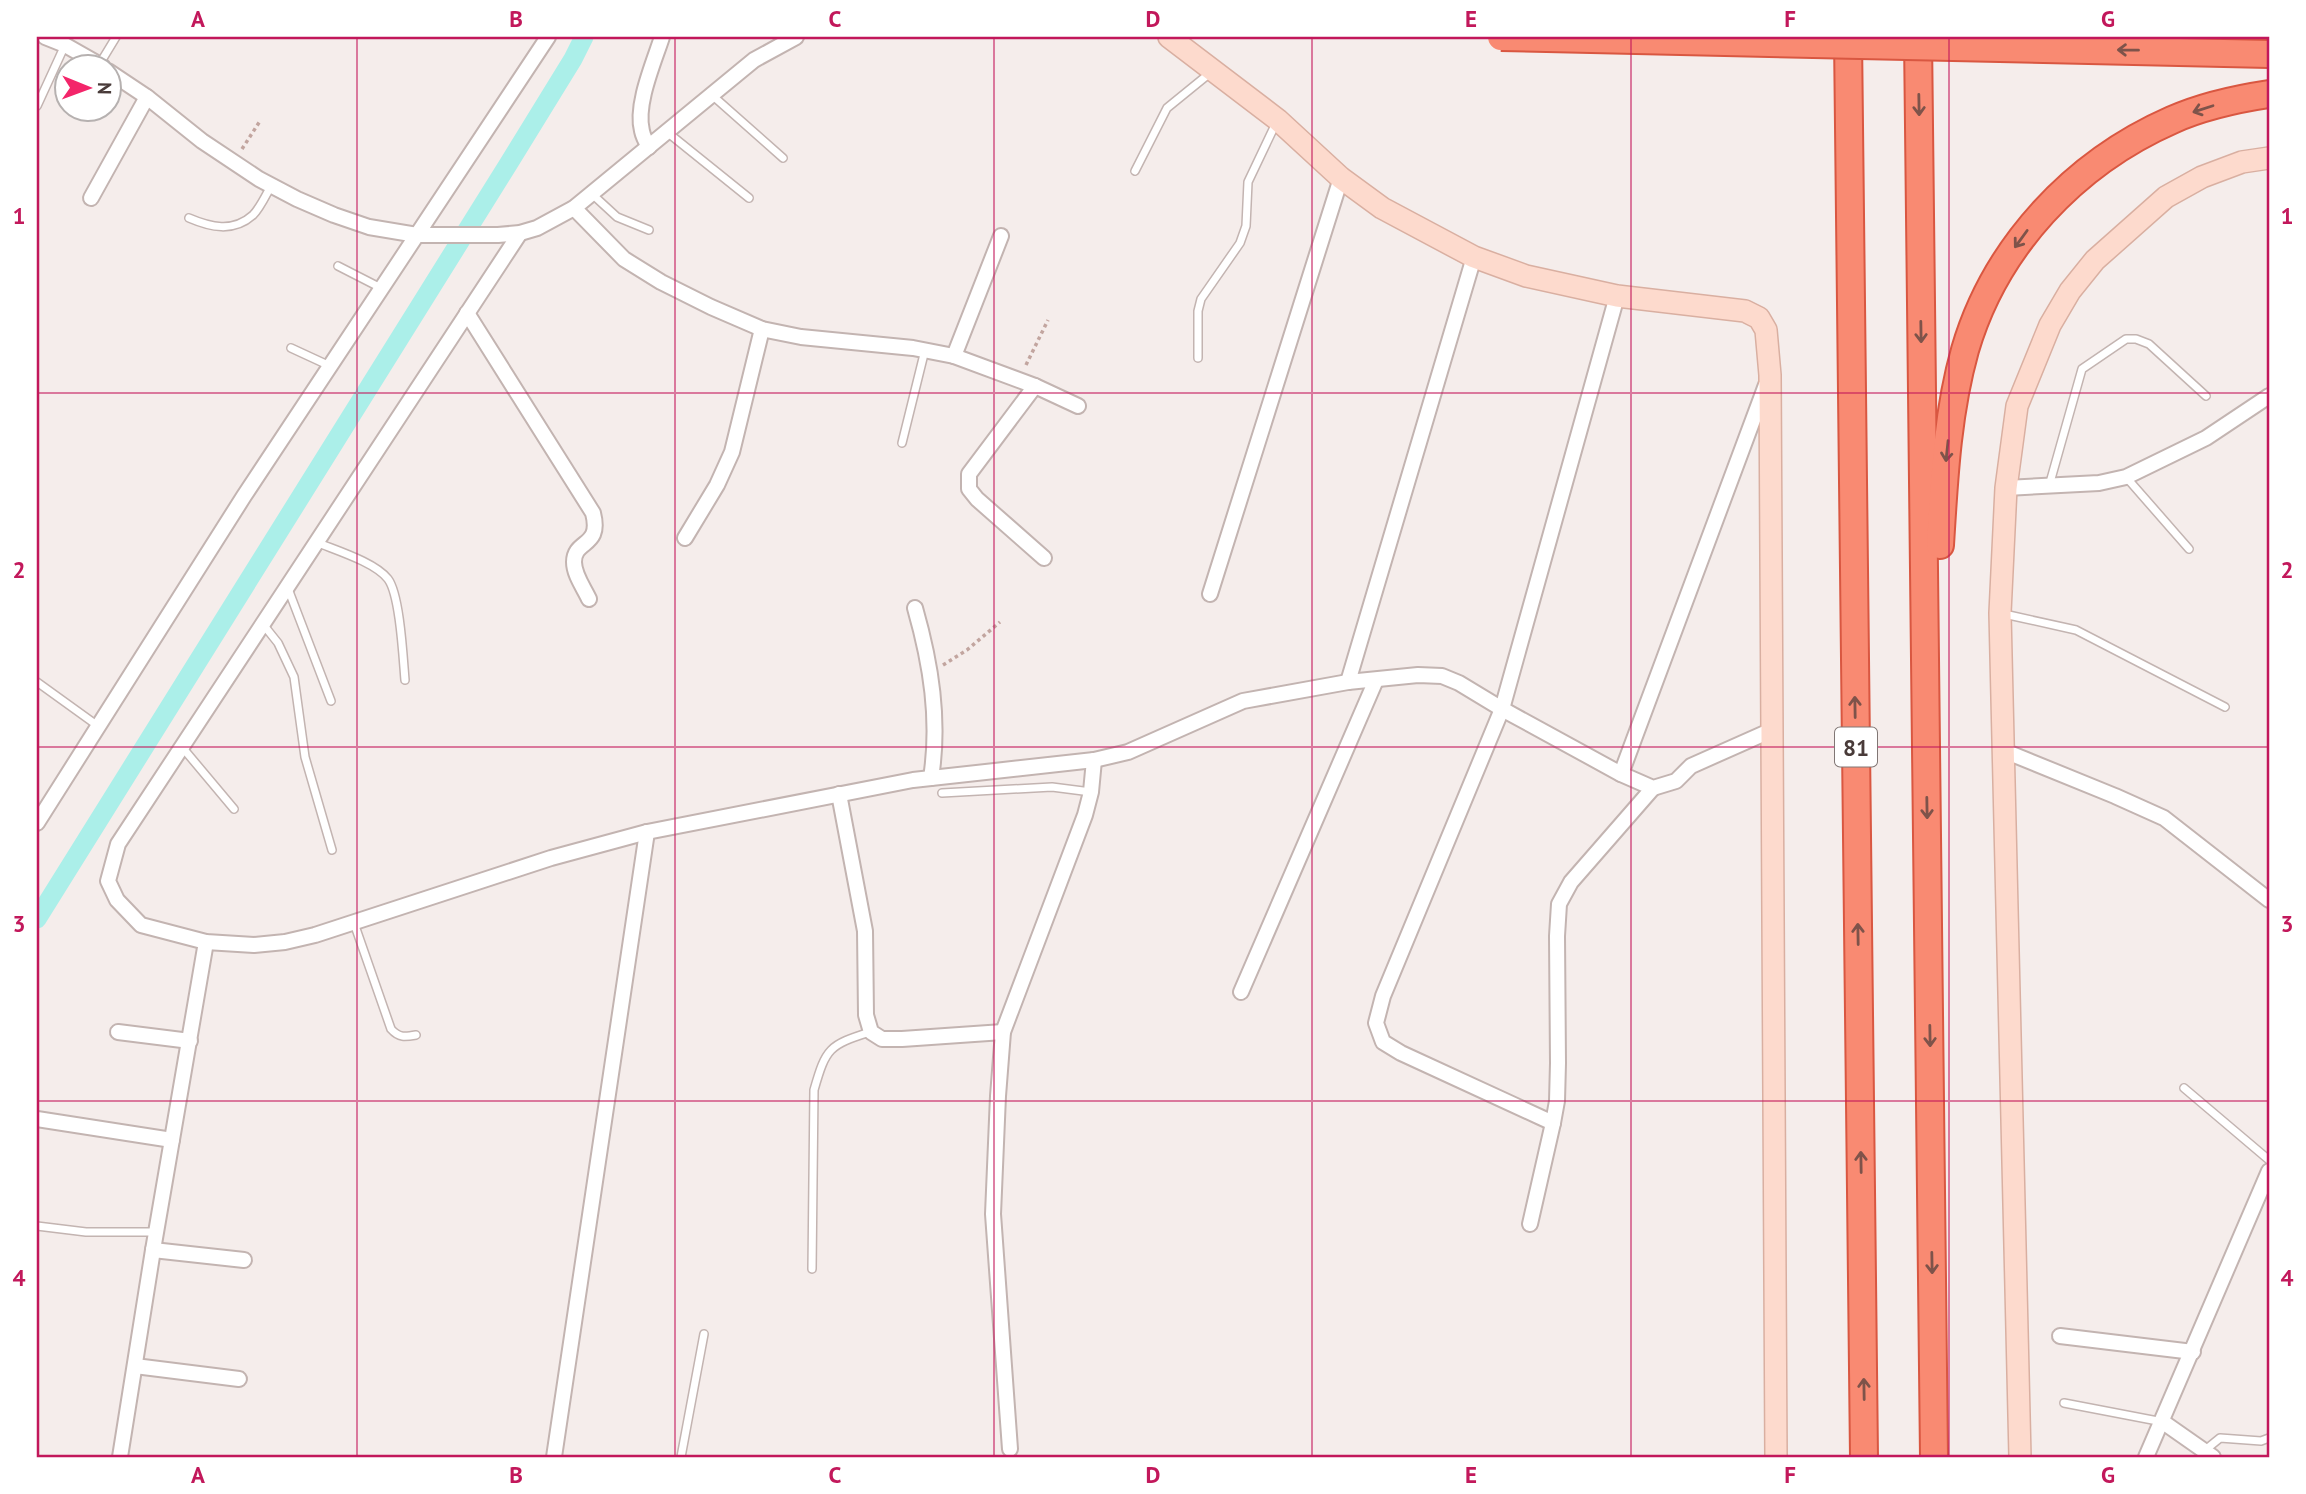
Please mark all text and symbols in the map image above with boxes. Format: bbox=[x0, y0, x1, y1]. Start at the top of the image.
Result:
text: A bbox=[191, 4, 205, 33]
text: B bbox=[509, 4, 523, 33]
text: C bbox=[829, 4, 842, 33]
text: D bbox=[1146, 4, 1160, 33]
text: E bbox=[1465, 4, 1477, 33]
text: F bbox=[1784, 4, 1796, 33]
text: G bbox=[2101, 4, 2115, 33]
one-way arrow bbox=[2116, 44, 2139, 57]
north arrow bbox=[52, 52, 122, 122]
text: N bbox=[93, 82, 117, 95]
one-way arrow bbox=[1912, 93, 1925, 116]
one-way arrow bbox=[2192, 104, 2214, 116]
text: 1 bbox=[12, 201, 26, 230]
text: 1 bbox=[2280, 201, 2294, 230]
one-way arrow bbox=[2014, 229, 2028, 248]
one-way arrow bbox=[1915, 321, 1928, 344]
one-way arrow bbox=[1940, 439, 1953, 462]
text: 2 bbox=[12, 555, 26, 584]
text: 2 bbox=[2280, 555, 2294, 584]
one-way arrow bbox=[1849, 695, 1862, 718]
road number: 81 bbox=[1835, 727, 1877, 766]
one-way arrow bbox=[1920, 796, 1934, 819]
text: 3 bbox=[12, 909, 26, 938]
text: 3 bbox=[2280, 909, 2294, 938]
one-way arrow bbox=[1851, 923, 1865, 946]
one-way arrow bbox=[1923, 1024, 1936, 1047]
one-way arrow bbox=[1854, 1150, 1868, 1173]
one-way arrow bbox=[1925, 1251, 1939, 1274]
text: 4 bbox=[12, 1263, 26, 1292]
text: 4 bbox=[2280, 1263, 2294, 1292]
one-way arrow bbox=[1857, 1378, 1870, 1401]
text: A bbox=[191, 1460, 205, 1489]
text: B bbox=[509, 1460, 523, 1489]
text: C bbox=[829, 1460, 842, 1489]
text: D bbox=[1146, 1460, 1160, 1489]
text: E bbox=[1465, 1460, 1477, 1489]
text: F bbox=[1784, 1460, 1796, 1489]
text: G bbox=[2101, 1460, 2115, 1489]

